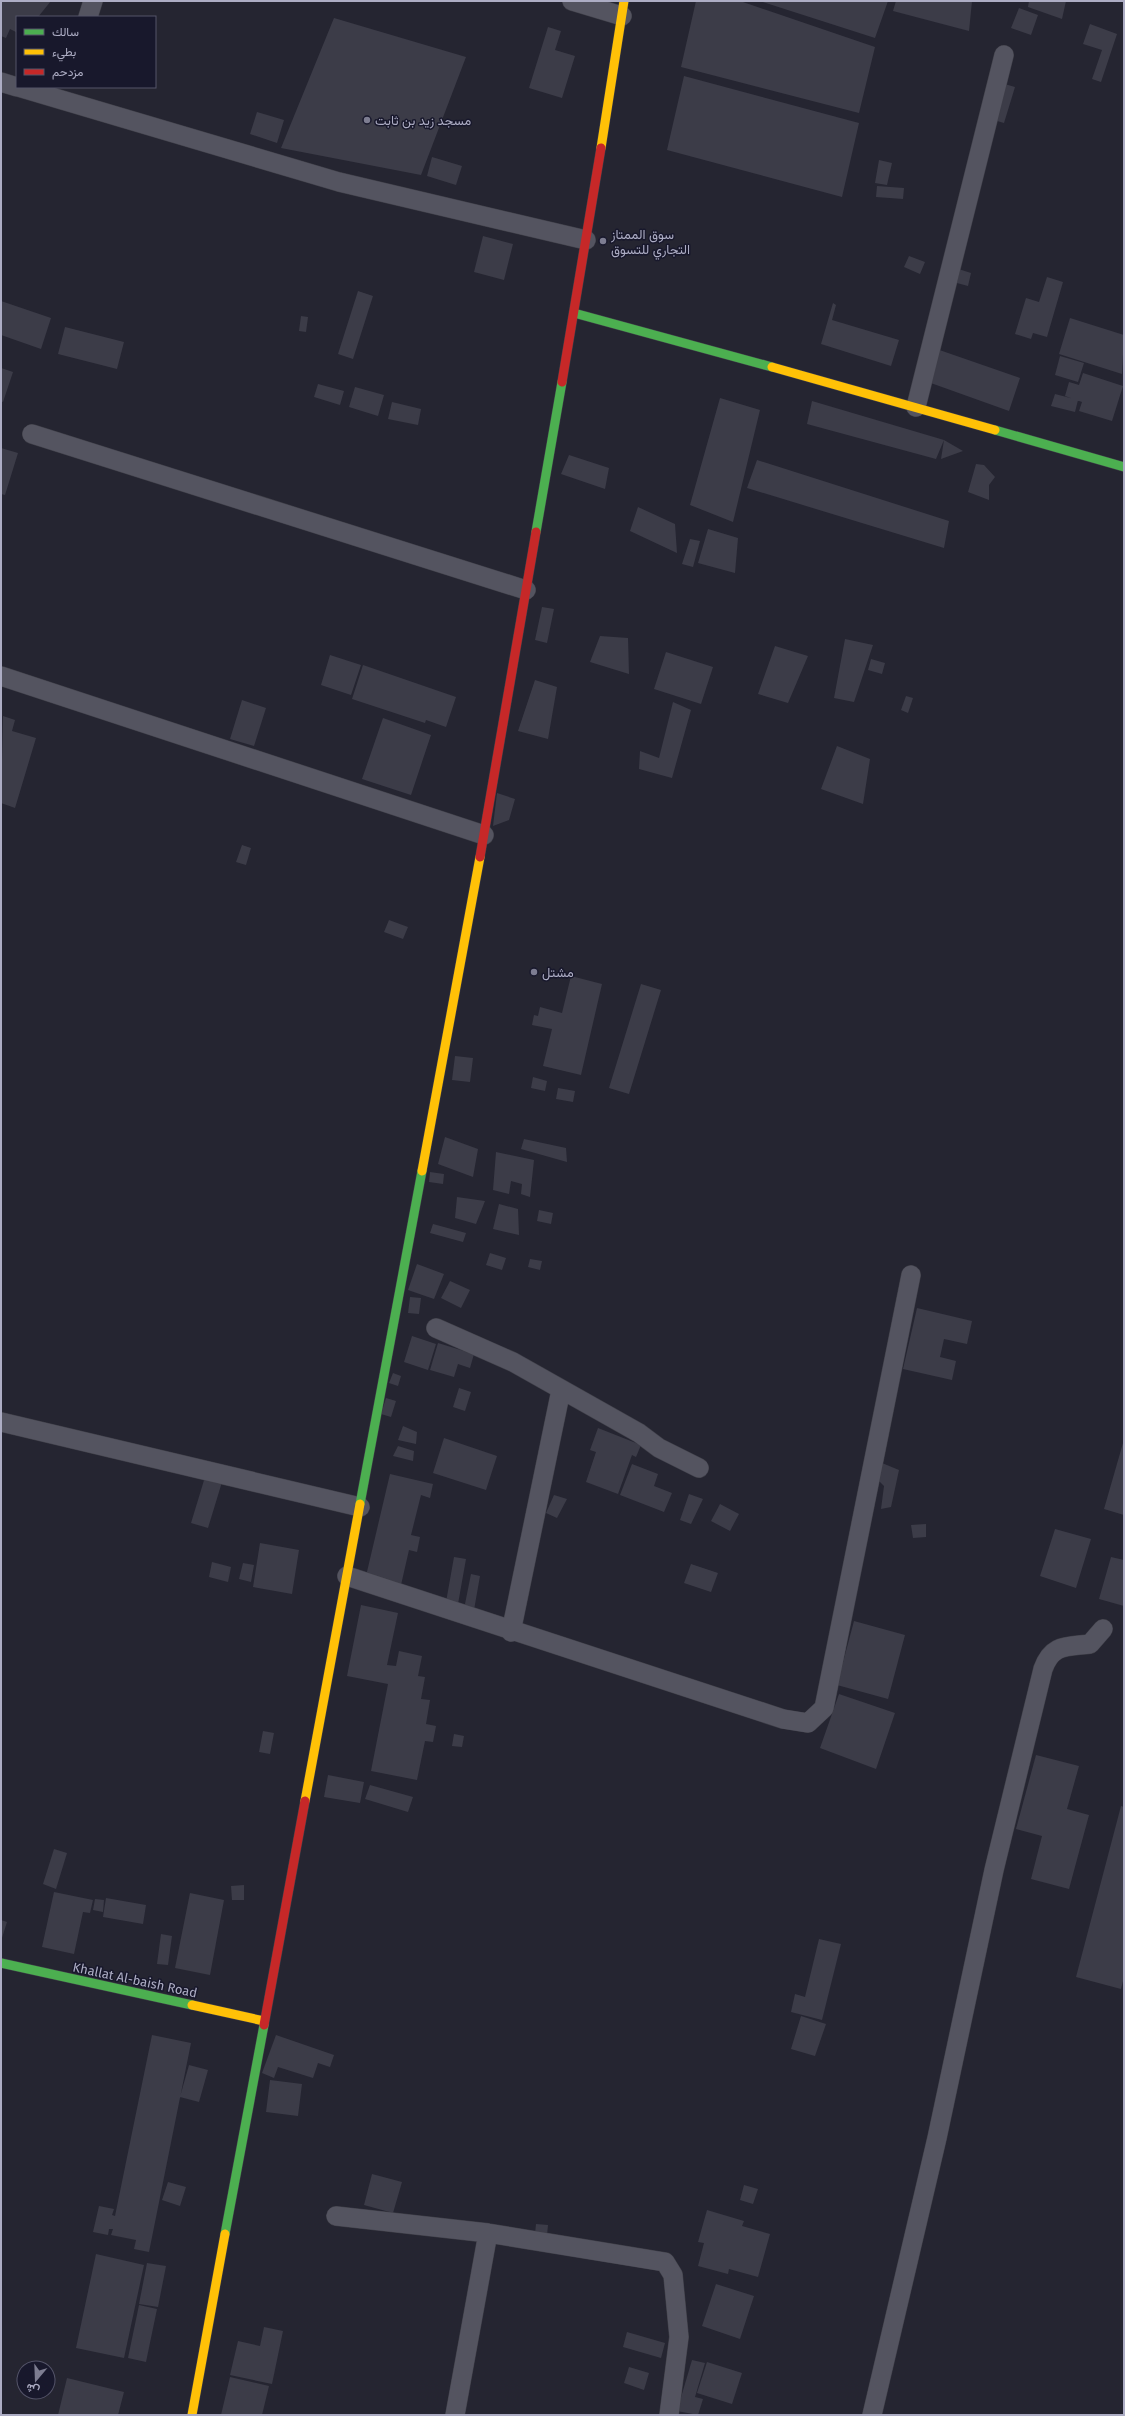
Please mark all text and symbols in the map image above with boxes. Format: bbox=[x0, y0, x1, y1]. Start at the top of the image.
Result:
legend bbox=[16, 16, 156, 88]
text: سالك bbox=[52, 25, 79, 39]
text: بطيء bbox=[52, 45, 76, 62]
text: مزدحم bbox=[52, 65, 83, 80]
place label: مسجد زيد بن ثابت bbox=[375, 113, 471, 129]
marker: مسجد زيد بن ثابت bbox=[362, 115, 372, 125]
place label: سوق الممتاز التجاري للتسوق bbox=[610, 227, 690, 260]
marker: سوق الممتاز التجاري للتسوق bbox=[598, 236, 608, 246]
place label: مشتل bbox=[542, 965, 574, 981]
marker: مشتل bbox=[529, 967, 539, 977]
street label: Khallat Al-baish Road bbox=[71, 1959, 199, 2001]
north arrow bbox=[16, 2360, 56, 2400]
text: ش bbox=[25, 2381, 41, 2397]

